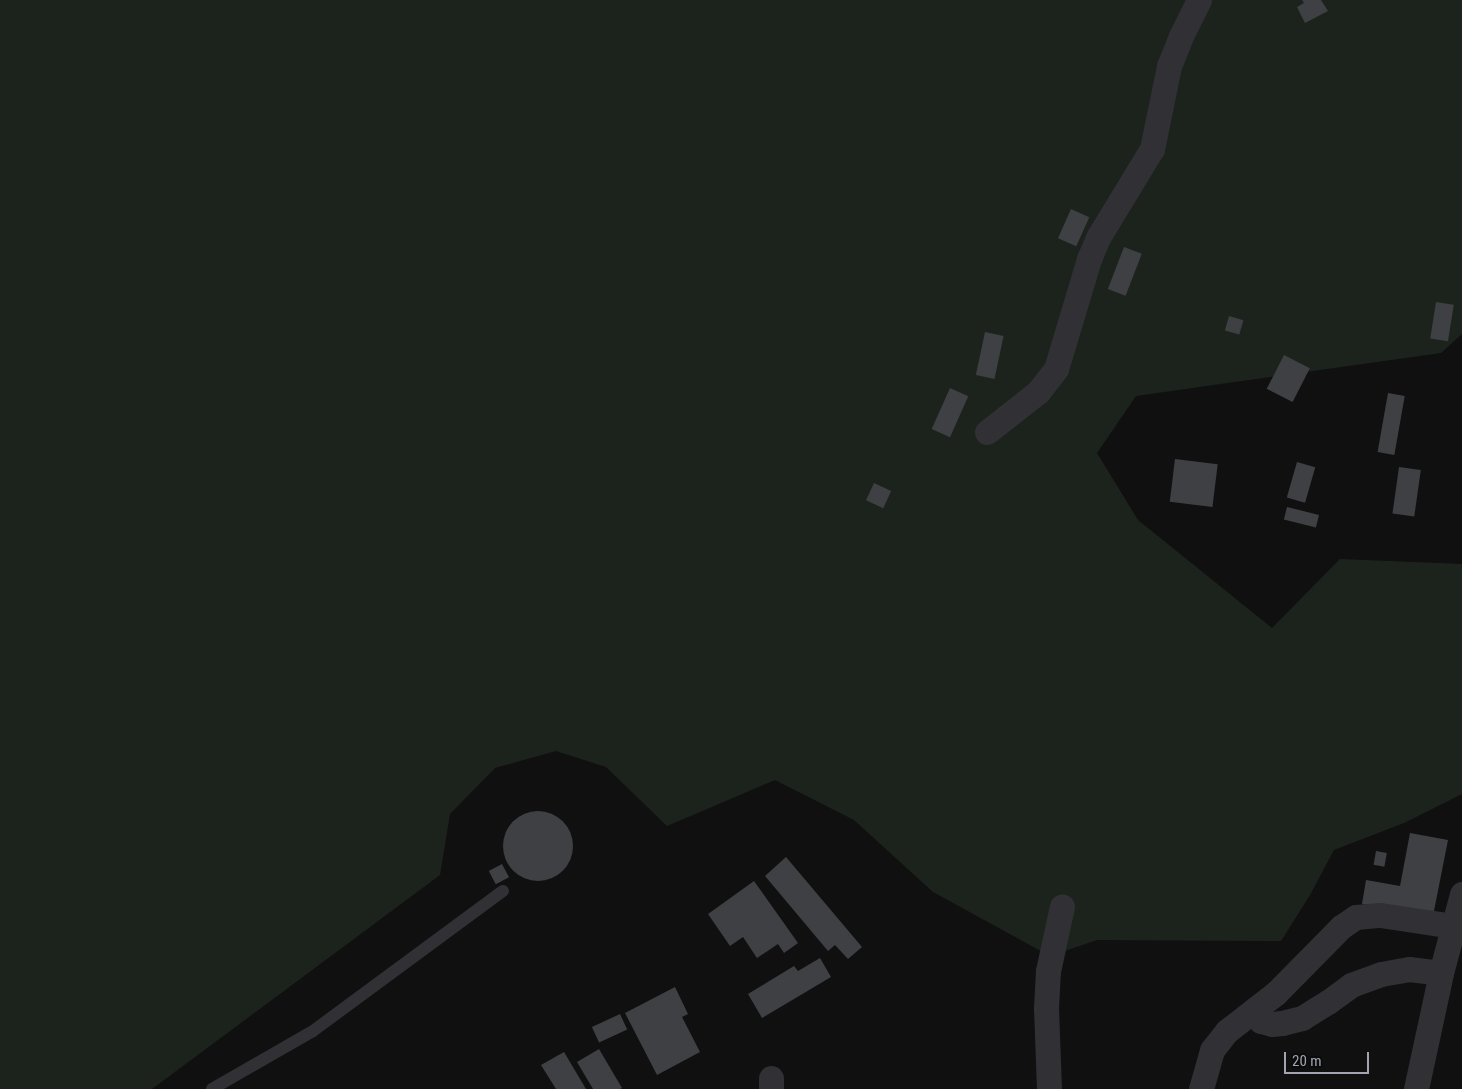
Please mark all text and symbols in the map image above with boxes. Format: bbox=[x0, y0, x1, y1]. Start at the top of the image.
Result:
scale bar bbox=[1287, 1042, 1372, 1074]
text: 20 m bbox=[1292, 1052, 1322, 1070]

